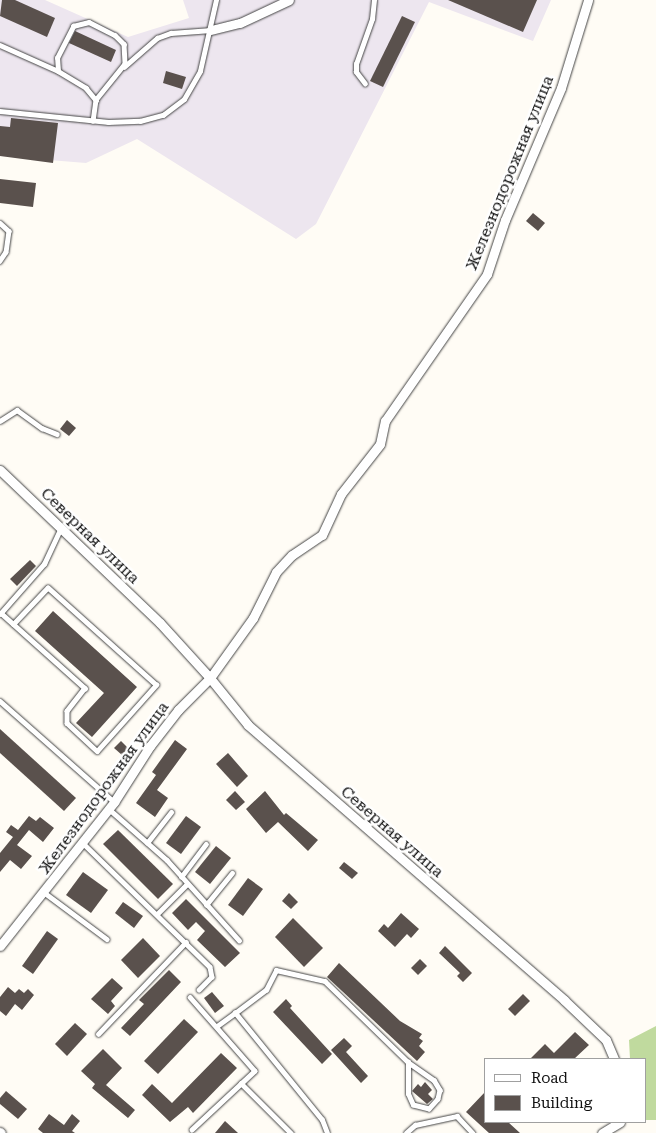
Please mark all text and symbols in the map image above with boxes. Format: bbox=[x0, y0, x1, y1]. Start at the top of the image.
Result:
street label: Железнодорожная улица bbox=[462, 73, 558, 273]
street label: Северная улица bbox=[37, 484, 143, 588]
street label: Железнодорожная улица bbox=[35, 698, 173, 878]
street label: Северная улица bbox=[337, 782, 447, 882]
legend bbox=[483, 1058, 646, 1123]
text: Road bbox=[531, 1069, 568, 1087]
text: Building bbox=[531, 1094, 592, 1112]

